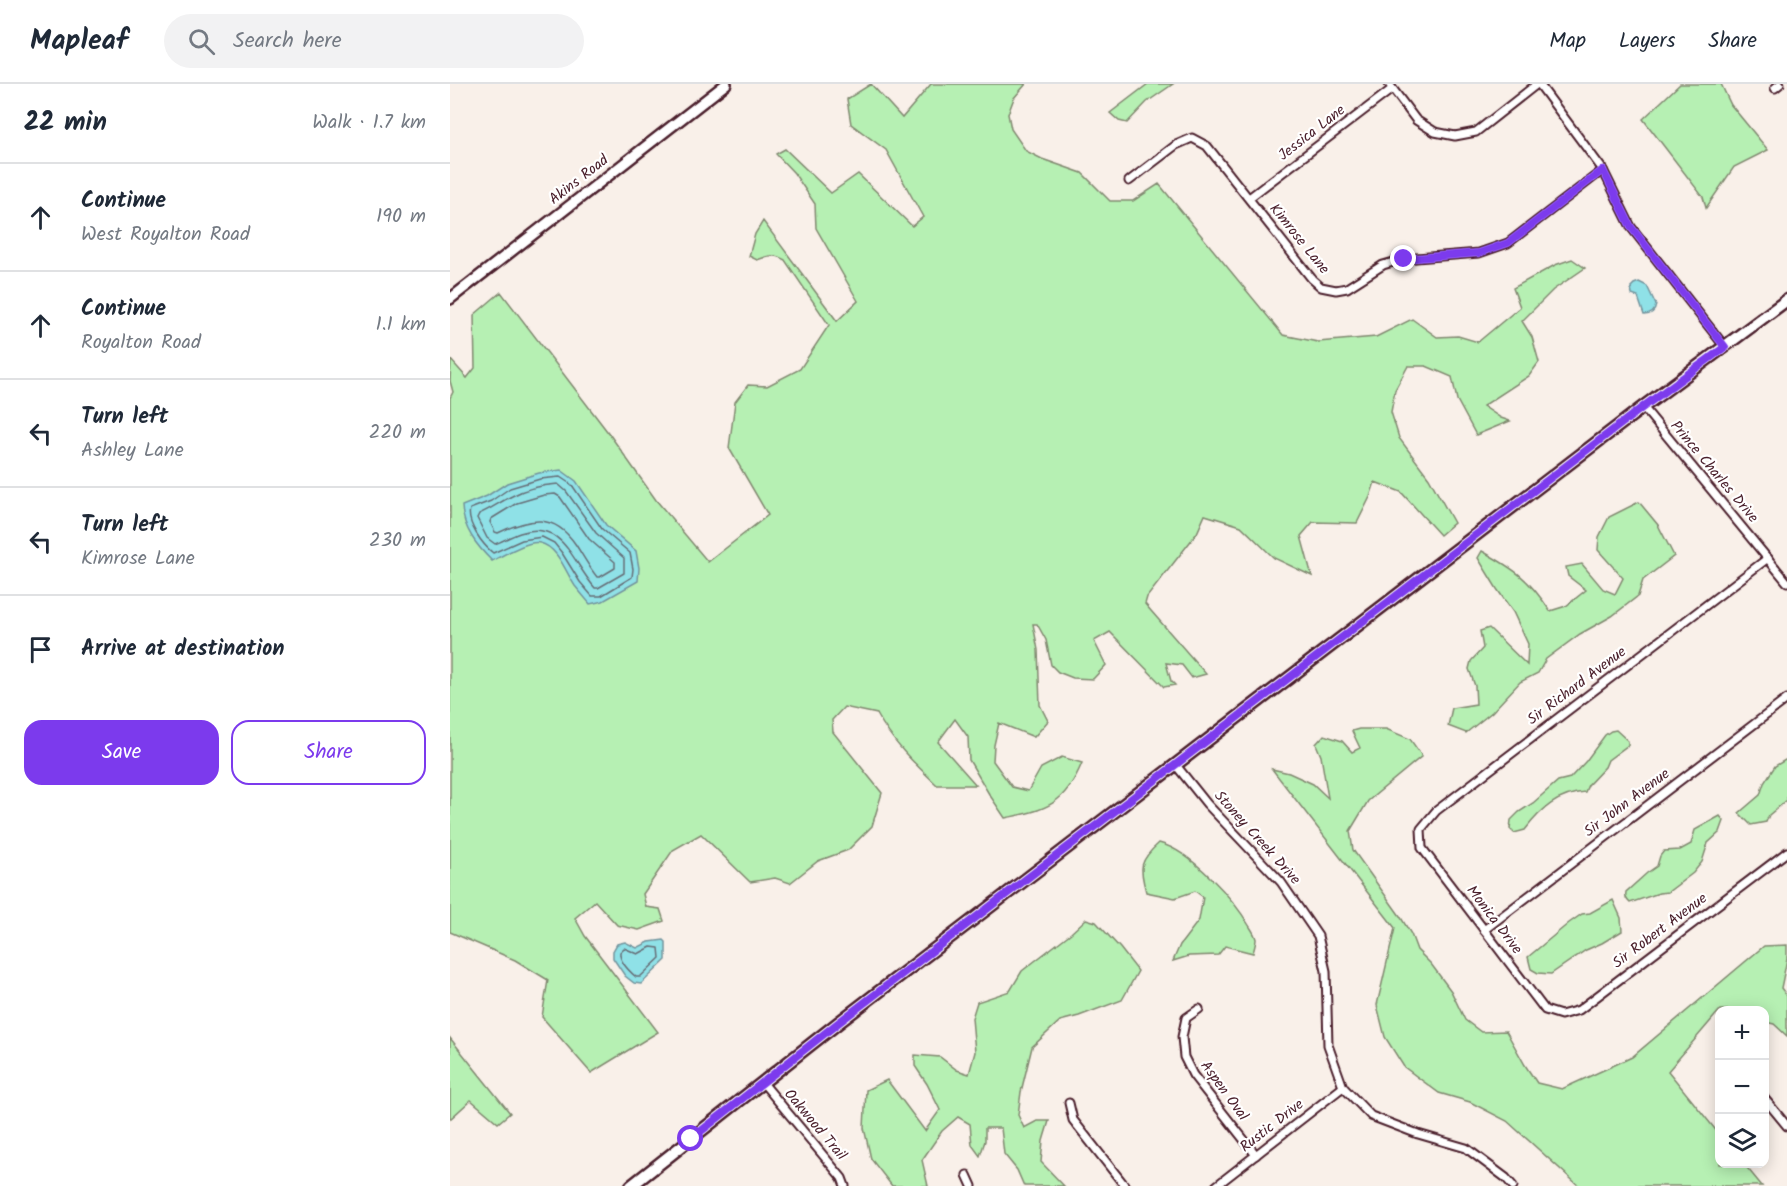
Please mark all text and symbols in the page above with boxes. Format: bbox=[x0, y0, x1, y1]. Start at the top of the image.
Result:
search box bbox=[164, 14, 584, 68]
text: Mapleaf bbox=[30, 19, 128, 64]
text: Search here bbox=[233, 24, 342, 59]
icon: search bbox=[185, 25, 218, 58]
text: Map bbox=[1549, 25, 1586, 58]
text: Layers bbox=[1619, 25, 1675, 58]
text: Share bbox=[1708, 25, 1757, 58]
street label: Jessica Lane bbox=[1273, 99, 1351, 167]
text: 22 min bbox=[24, 102, 107, 144]
text: Walk · 1.7 km bbox=[312, 107, 426, 139]
street label: Akins Road bbox=[544, 149, 614, 211]
text: Continue bbox=[81, 184, 166, 219]
street label: Kimrose Lane bbox=[1263, 198, 1335, 280]
icon: ahead bbox=[24, 201, 57, 234]
text: 190 m bbox=[376, 201, 426, 233]
text: West Royalton Road bbox=[81, 219, 250, 251]
route end bbox=[1390, 245, 1416, 271]
text: Continue bbox=[81, 292, 166, 327]
icon: ahead bbox=[24, 309, 57, 342]
text: 1.1 km bbox=[375, 309, 426, 341]
text: Royalton Road bbox=[81, 327, 201, 359]
text: Turn left bbox=[81, 400, 168, 435]
street label: Prince Charles Drive bbox=[1664, 416, 1764, 529]
icon: left bbox=[24, 417, 57, 450]
text: 220 m bbox=[369, 417, 426, 449]
text: Ashley Lane bbox=[81, 435, 184, 467]
text: Turn left bbox=[81, 508, 168, 543]
icon: left bbox=[24, 525, 57, 558]
text: 230 m bbox=[369, 525, 426, 557]
text: Kimrose Lane bbox=[81, 543, 195, 575]
text: Arrive at destination bbox=[81, 632, 284, 667]
icon: arrive bbox=[24, 633, 57, 666]
street label: Sir Richard Avenue bbox=[1522, 640, 1632, 731]
button: Save bbox=[24, 720, 219, 785]
button: Share bbox=[231, 720, 426, 785]
street label: Sir John Avenue bbox=[1579, 762, 1675, 843]
street label: Stoney Creek Drive bbox=[1208, 785, 1306, 891]
street label: Monica Drive bbox=[1460, 880, 1528, 960]
street label: Sir Robert Avenue bbox=[1607, 887, 1713, 975]
map controls bbox=[1715, 1006, 1769, 1168]
button: + bbox=[1715, 1006, 1769, 1060]
street label: Aspen Oval bbox=[1194, 1056, 1254, 1126]
button: − bbox=[1715, 1060, 1769, 1114]
street label: Oakwood Trail bbox=[778, 1084, 853, 1167]
street label: Rustic Drive bbox=[1235, 1093, 1309, 1159]
button: layers bbox=[1715, 1114, 1769, 1168]
route start bbox=[677, 1125, 703, 1151]

